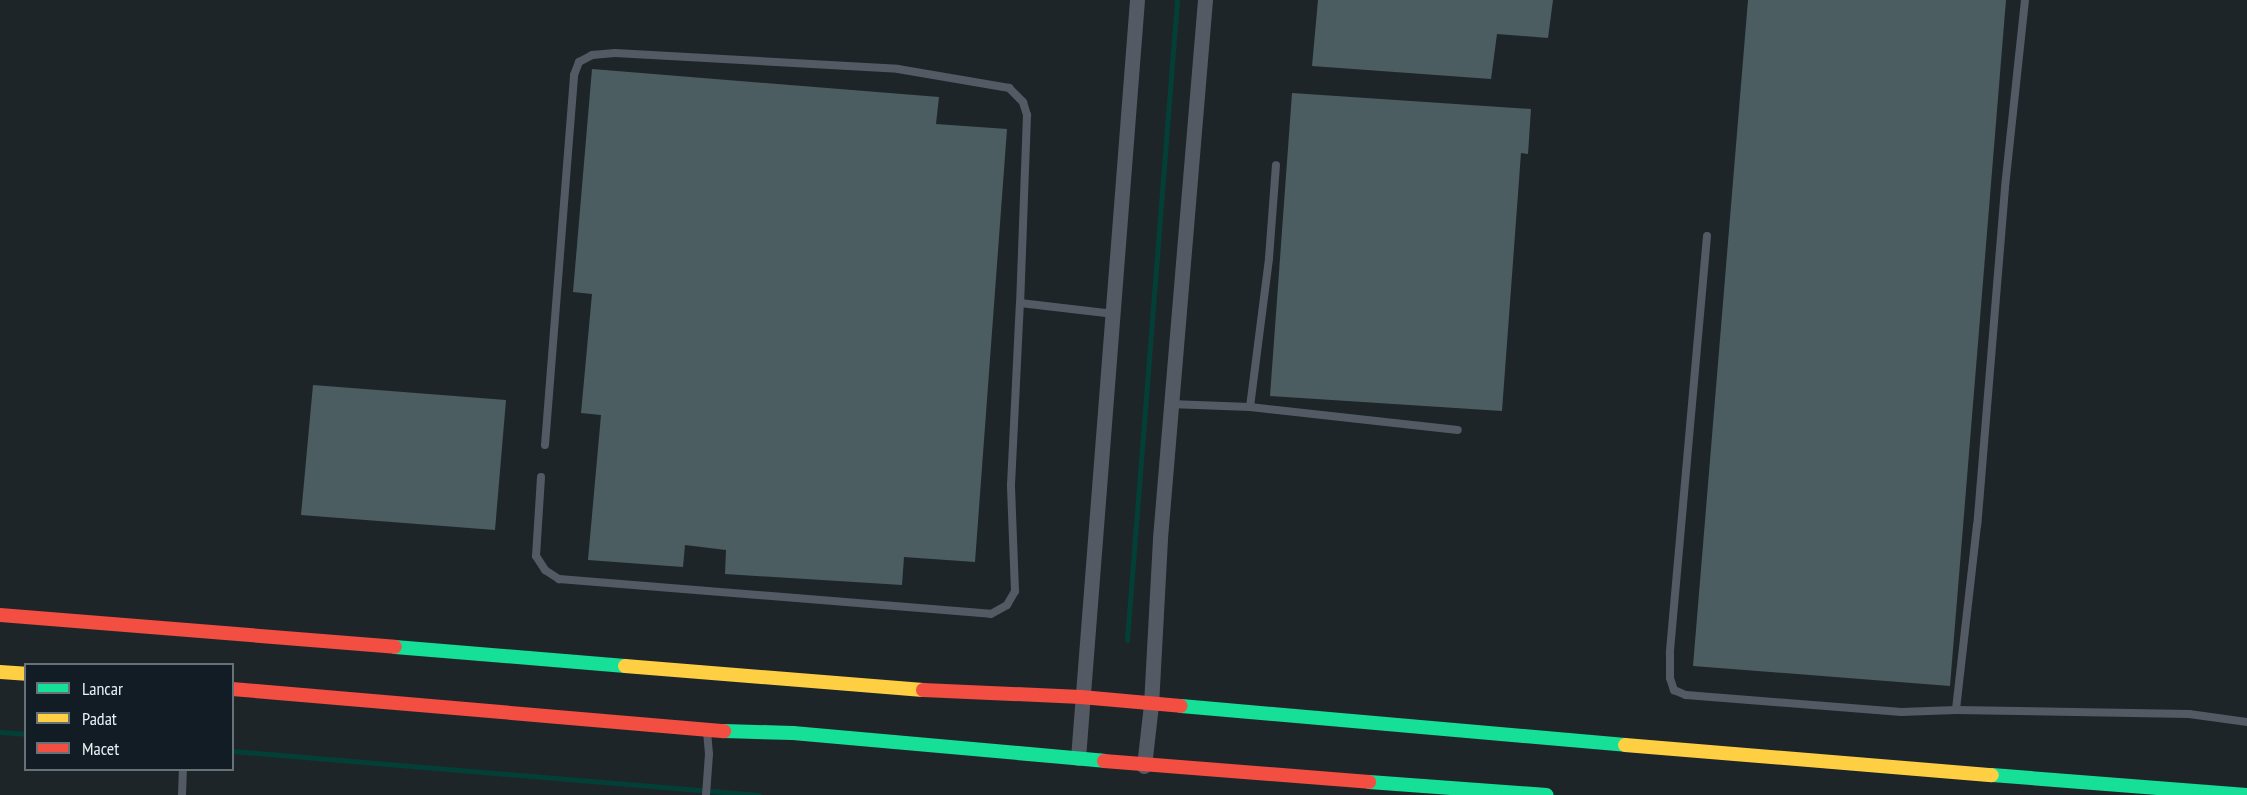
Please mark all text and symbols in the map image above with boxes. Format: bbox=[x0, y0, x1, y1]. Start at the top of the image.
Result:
legend bbox=[24, 663, 234, 771]
text: Lancar bbox=[82, 677, 123, 700]
text: Padat bbox=[82, 707, 117, 730]
text: Macet bbox=[82, 737, 119, 760]

